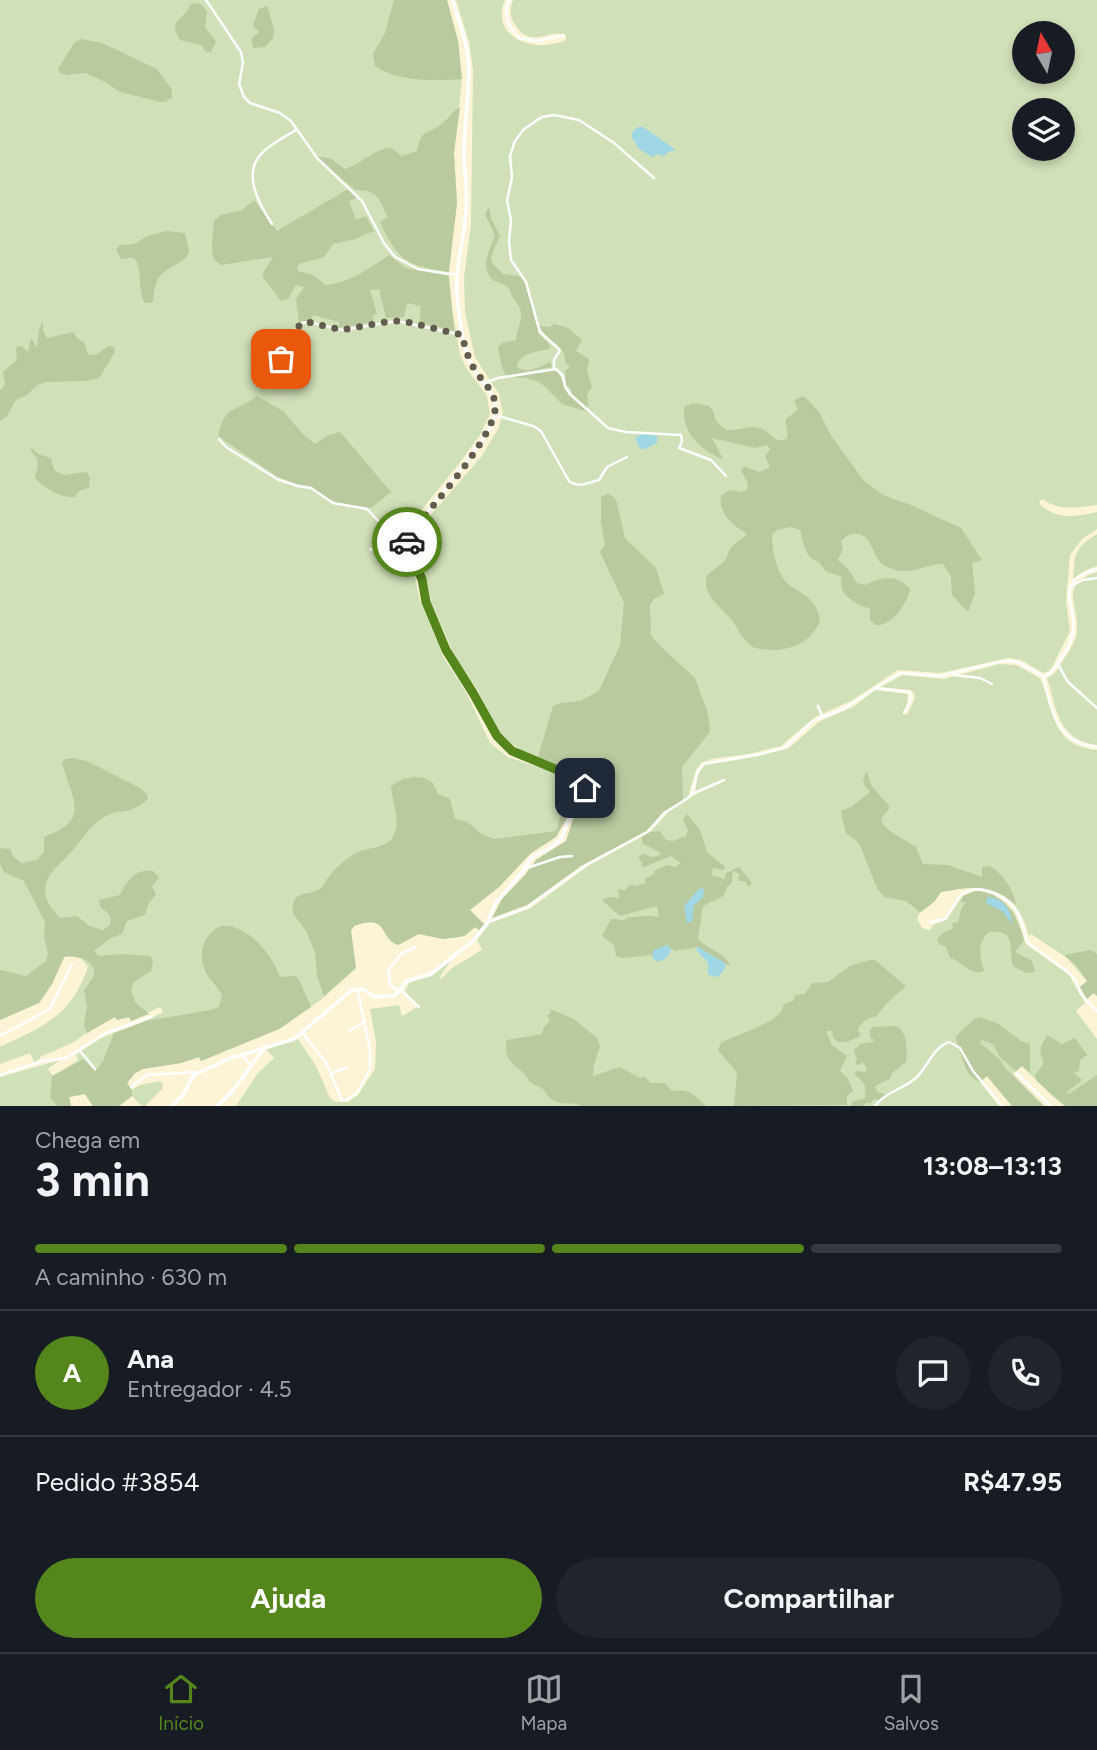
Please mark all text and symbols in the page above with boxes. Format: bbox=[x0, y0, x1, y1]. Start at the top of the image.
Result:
north arrow bbox=[1012, 21, 1074, 84]
map controls bbox=[1012, 21, 1075, 161]
button: layers bbox=[1012, 98, 1075, 161]
pin bbox=[251, 329, 311, 389]
icon: bag bbox=[262, 340, 300, 378]
courier bbox=[372, 507, 442, 577]
icon: car bbox=[388, 523, 426, 561]
pin bbox=[555, 758, 615, 818]
icon: home bbox=[566, 769, 604, 807]
text: Chega em bbox=[35, 1126, 140, 1154]
text: 13:08–13:13 bbox=[923, 1150, 1062, 1182]
text: 3 min bbox=[35, 1152, 150, 1208]
text: A caminho · 630 m bbox=[35, 1263, 227, 1291]
button: chat bbox=[896, 1336, 970, 1410]
button: phone bbox=[988, 1336, 1062, 1410]
text: Ana bbox=[127, 1343, 174, 1375]
text: A bbox=[63, 1357, 81, 1389]
text: Entregador · 4.5 bbox=[127, 1375, 292, 1403]
text: Pedido #3854 bbox=[35, 1466, 200, 1498]
text: R$47.95 bbox=[963, 1466, 1062, 1498]
button: Ajuda bbox=[35, 1558, 542, 1638]
button: Compartilhar bbox=[556, 1558, 1062, 1638]
tab: Início bbox=[158, 1670, 204, 1735]
tab: Mapa bbox=[521, 1670, 567, 1735]
tab: Salvos bbox=[884, 1670, 939, 1735]

